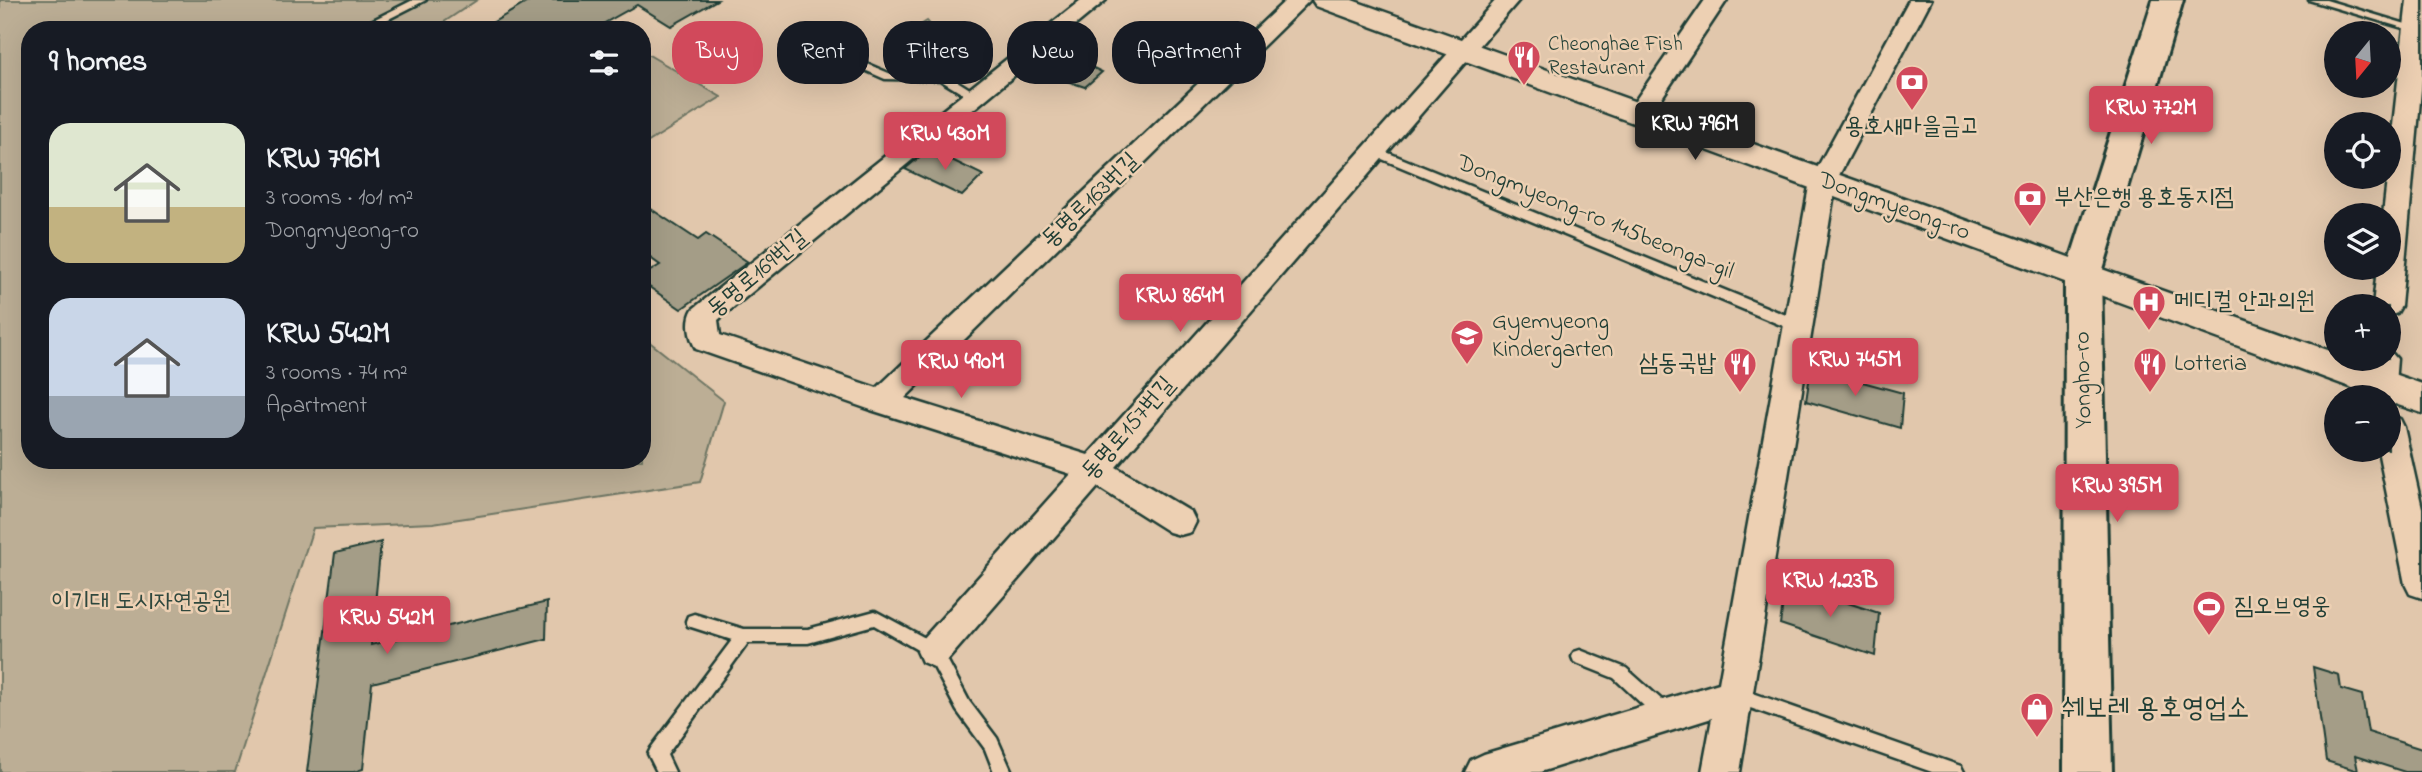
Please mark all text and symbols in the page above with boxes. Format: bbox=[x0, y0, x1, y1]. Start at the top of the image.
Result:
chip: Buy bbox=[672, 21, 763, 84]
chip: Rent bbox=[777, 21, 869, 84]
chip: Filters bbox=[883, 21, 993, 84]
chip: New bbox=[1007, 21, 1098, 84]
chip: Apartment bbox=[1112, 21, 1266, 84]
north arrow bbox=[2324, 21, 2401, 98]
map controls bbox=[2324, 21, 2401, 462]
place label: Cheonghae Fish Restaurant bbox=[1548, 30, 1683, 84]
restaurant icon: Cheonghae Fish Restaurant bbox=[1505, 38, 1543, 87]
text: 9 homes bbox=[49, 41, 147, 85]
icon: filters bbox=[585, 44, 623, 82]
bank icon: 용호새마을금고 bbox=[1893, 63, 1931, 112]
pin: KRW 772M bbox=[2079, 86, 2223, 146]
text: KRW 772M bbox=[2105, 92, 2197, 125]
pin: KRW 796M bbox=[1623, 102, 1767, 162]
text: KRW 796M bbox=[1651, 108, 1739, 141]
place label: 용호새마을금고 bbox=[1844, 110, 1980, 145]
button: locate bbox=[2324, 112, 2401, 189]
pin: KRW 430M bbox=[873, 113, 1017, 172]
text: KRW 430M bbox=[900, 118, 990, 151]
text: KRW 796M bbox=[266, 138, 381, 182]
street label: 동명로163번길 bbox=[1034, 145, 1148, 257]
street label: Dongmyeong-ro 145beonga-gil bbox=[1450, 146, 1739, 291]
icon: home bbox=[105, 151, 189, 235]
street label: Dongmyeong-ro bbox=[1812, 163, 1975, 252]
bank icon: 부산은행 용호동지점 bbox=[2011, 179, 2049, 228]
place label: 부산은행 용호동지점 bbox=[2054, 181, 2234, 216]
text: 3 rooms · 101 m² bbox=[266, 182, 413, 215]
button: layers bbox=[2324, 203, 2401, 280]
text: Dongmyeong-ro bbox=[266, 215, 419, 248]
street label: 동명로169번길 bbox=[700, 221, 816, 327]
pin: KRW 864M bbox=[1108, 274, 1252, 334]
text: KRW 864M bbox=[1135, 280, 1225, 313]
hospital icon: 메디컬 안과의원 bbox=[2130, 283, 2168, 332]
place label: 메디컬 안과의원 bbox=[2174, 285, 2315, 320]
button: + bbox=[2324, 294, 2401, 371]
place label: Gyemyeong Kindergarten bbox=[1492, 305, 1613, 368]
text: KRW 542M bbox=[266, 313, 391, 357]
school or university icon: Gyemyeong Kindergarten bbox=[1448, 317, 1486, 366]
icon: home bbox=[105, 326, 189, 410]
street label: Yongho-ro bbox=[2066, 331, 2102, 429]
pin: KRW 745M bbox=[1783, 338, 1927, 398]
pin: KRW 490M bbox=[889, 340, 1033, 400]
text: KRW 745M bbox=[1808, 344, 1902, 377]
restaurant icon: 삼동국밥 bbox=[1721, 345, 1759, 394]
restaurant icon: Lotteria bbox=[2131, 345, 2169, 394]
text: KRW 490M bbox=[917, 346, 1005, 379]
place label: 삼동국밥 bbox=[1639, 347, 1717, 382]
place label: Lotteria bbox=[2174, 347, 2247, 382]
text: 3 rooms · 74 m² bbox=[266, 357, 408, 390]
street label: 동명로157번길 bbox=[1074, 369, 1184, 489]
button: − bbox=[2324, 385, 2401, 462]
text: Apartment bbox=[266, 390, 367, 423]
pin: KRW 395M bbox=[2045, 464, 2189, 524]
text: KRW 395M bbox=[2072, 470, 2163, 503]
pin: KRW 1.23B bbox=[1750, 560, 1910, 619]
text: KRW 1.23B bbox=[1782, 565, 1878, 598]
park label: 이기대 도시자연공원 bbox=[51, 585, 231, 620]
sports icon: 짐오브영웅 bbox=[2190, 588, 2228, 637]
place label: 짐오브영웅 bbox=[2234, 590, 2331, 625]
pin: KRW 542M bbox=[315, 596, 459, 656]
text: KRW 542M bbox=[339, 602, 435, 635]
place label: 쉐보레 용호영업소 bbox=[2062, 689, 2249, 730]
shop icon: 쉐보레 용호영업소 bbox=[2018, 690, 2056, 739]

